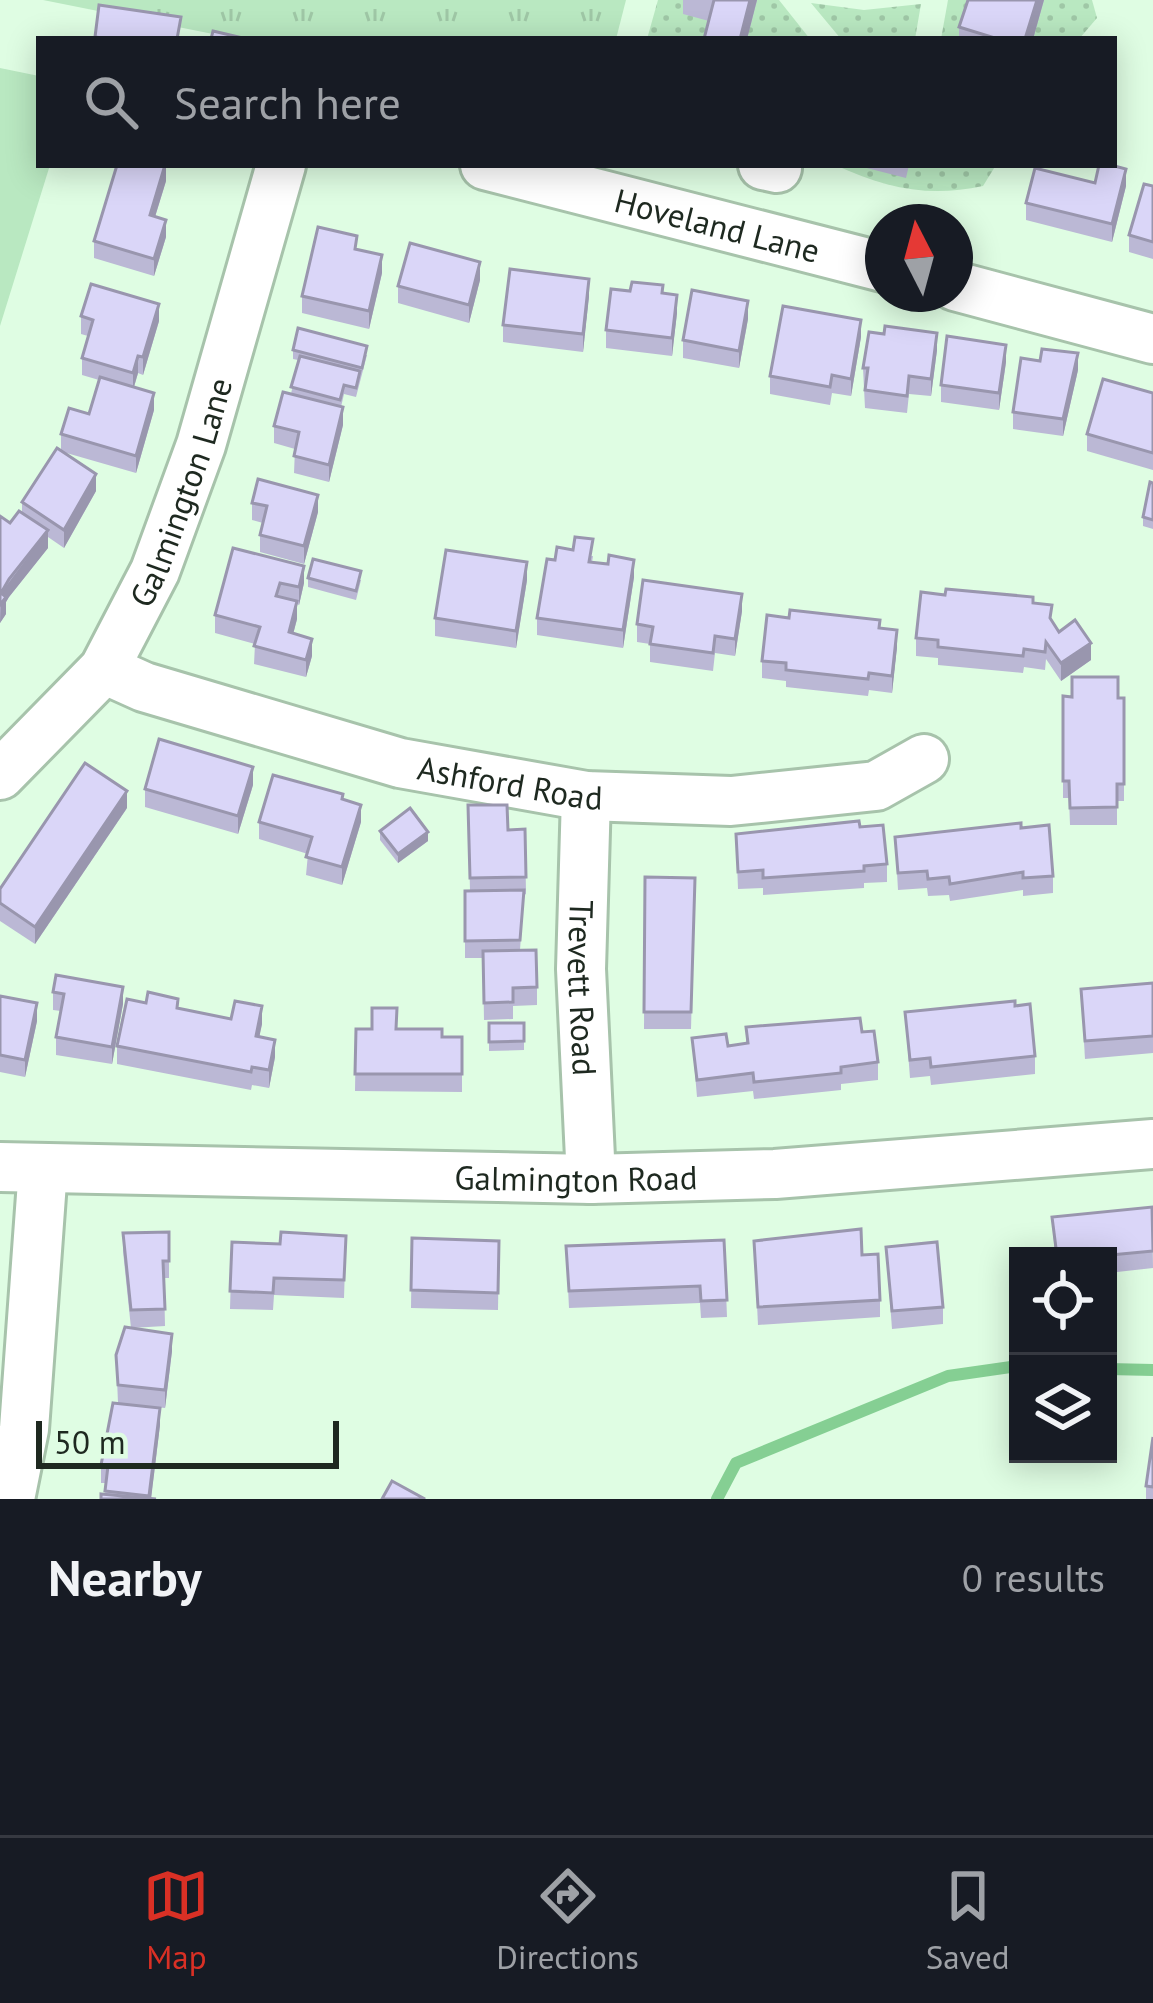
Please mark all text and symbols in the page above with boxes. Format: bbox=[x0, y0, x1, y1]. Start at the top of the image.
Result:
search box bbox=[36, 36, 1117, 168]
icon: search bbox=[78, 69, 144, 135]
text: Search here bbox=[174, 73, 401, 131]
street label: Hoveland Lane bbox=[610, 178, 825, 271]
north arrow bbox=[865, 204, 973, 312]
street label: Galmington Lane bbox=[119, 373, 241, 614]
street label: Ashford Road bbox=[415, 745, 603, 818]
street label: Trevett Road bbox=[559, 900, 608, 1077]
street label: Galmington Road bbox=[454, 1155, 698, 1201]
map controls bbox=[1009, 1247, 1117, 1463]
button: locate bbox=[1009, 1247, 1117, 1355]
button: layers bbox=[1009, 1355, 1117, 1463]
scale bar bbox=[36, 1415, 339, 1468]
text: 50 m bbox=[54, 1420, 126, 1463]
text: Nearby bbox=[48, 1544, 202, 1610]
text: 0 results bbox=[962, 1552, 1105, 1603]
tab: Map bbox=[143, 1863, 209, 1978]
tab: Directions bbox=[496, 1863, 639, 1978]
tab: Saved bbox=[926, 1863, 1010, 1978]

